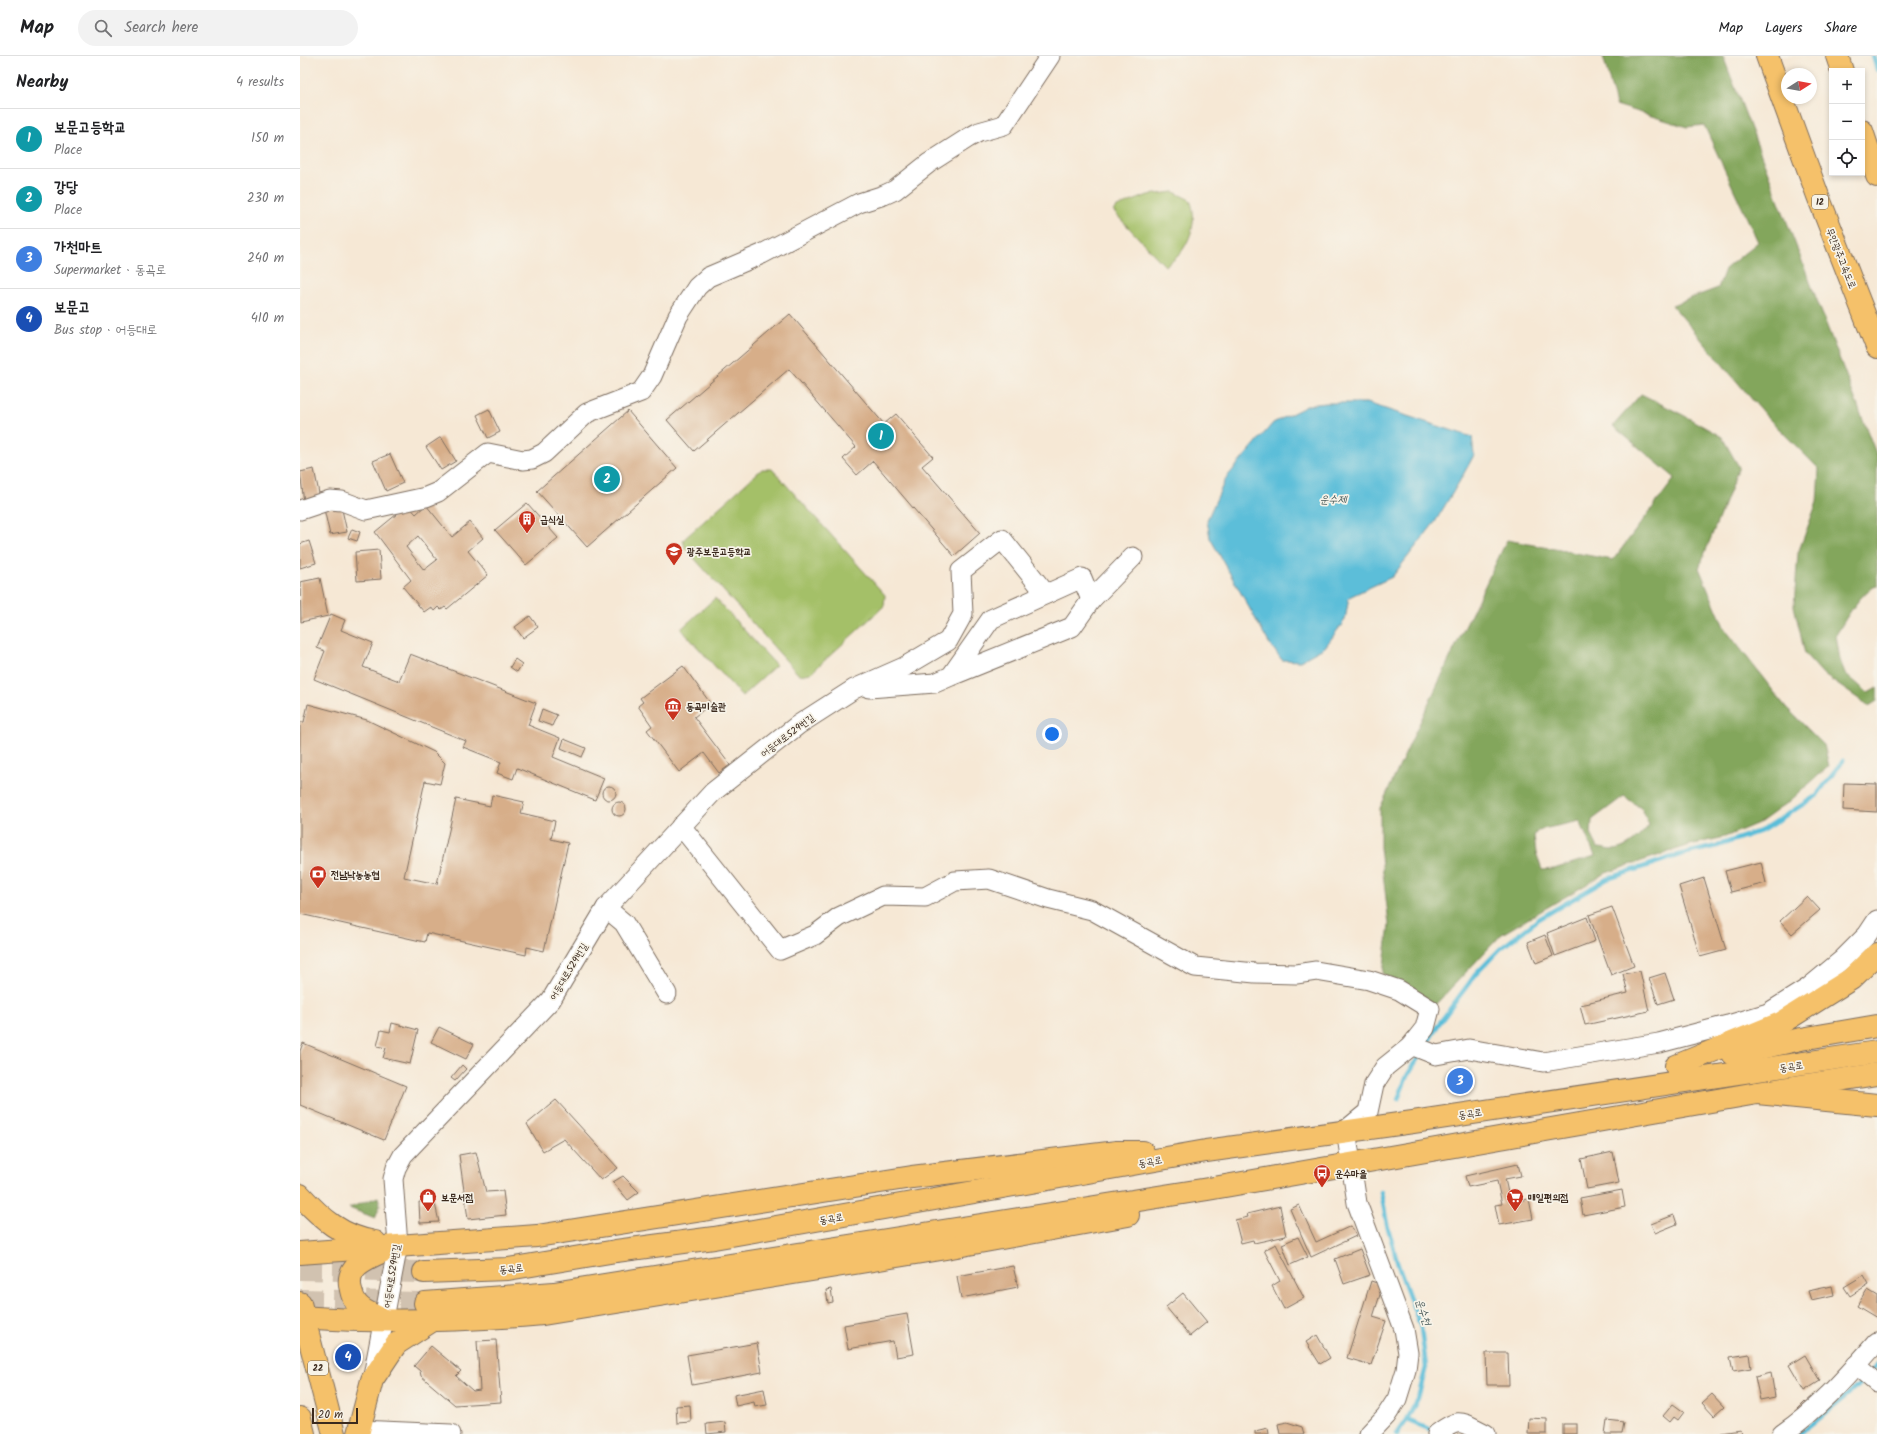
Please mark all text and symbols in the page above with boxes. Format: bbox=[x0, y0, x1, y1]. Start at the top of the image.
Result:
search box bbox=[78, 10, 358, 46]
text: Map bbox=[20, 13, 54, 43]
text: Search here bbox=[124, 16, 198, 40]
icon: search bbox=[92, 17, 114, 39]
text: Map bbox=[1719, 17, 1743, 39]
text: Layers bbox=[1765, 17, 1803, 39]
text: Share bbox=[1825, 17, 1857, 39]
north arrow bbox=[1781, 68, 1817, 104]
map controls bbox=[1829, 68, 1865, 176]
button: + bbox=[1829, 68, 1865, 104]
text: Nearby bbox=[16, 69, 68, 96]
text: 4 results bbox=[236, 72, 284, 93]
button: − bbox=[1829, 104, 1865, 140]
text: 보문고등학교 bbox=[54, 116, 126, 140]
text: 1 bbox=[27, 128, 31, 149]
text: 150 m bbox=[251, 128, 284, 149]
text: Place bbox=[54, 140, 82, 161]
button: locate bbox=[1829, 140, 1865, 176]
text: 강당 bbox=[54, 176, 78, 200]
text: 2 bbox=[25, 188, 33, 209]
text: 230 m bbox=[247, 188, 284, 209]
road number: 12 bbox=[1812, 195, 1828, 209]
text: Place bbox=[54, 200, 82, 221]
street label: 무안광주고속도로 bbox=[1822, 226, 1861, 291]
text: 가천마트 bbox=[54, 236, 102, 260]
text: 3 bbox=[25, 248, 33, 269]
text: 240 m bbox=[247, 248, 284, 269]
text: Supermarket · 동곡로 bbox=[54, 260, 166, 281]
text: 보문고 bbox=[54, 296, 90, 320]
text: 4 bbox=[25, 308, 33, 329]
text: 410 m bbox=[251, 308, 284, 329]
text: Bus stop · 어등대로 bbox=[54, 320, 157, 341]
pin: 1 bbox=[868, 421, 894, 451]
pin: 2 bbox=[594, 464, 620, 494]
water label: 운수제 bbox=[1320, 491, 1348, 509]
building icon: 급식실 bbox=[517, 509, 537, 534]
place label: 급식실 bbox=[540, 512, 565, 528]
school or university icon: 광주보문고등학교 bbox=[664, 541, 684, 566]
place label: 광주보문고등학교 bbox=[686, 544, 751, 560]
museum icon: 동곡미술관 bbox=[663, 696, 683, 721]
place label: 동곡미술관 bbox=[686, 699, 726, 715]
street label: 어등대로529번길 bbox=[757, 710, 818, 762]
your location bbox=[1042, 724, 1062, 744]
bank icon: 전남낙농농협 bbox=[308, 864, 328, 889]
place label: 전남낙농농협 bbox=[331, 867, 379, 883]
street label: 어등대로529번길 bbox=[545, 940, 592, 1003]
street label: 동곡로 bbox=[1778, 1057, 1804, 1077]
pin: 3 bbox=[1447, 1066, 1473, 1096]
street label: 동곡로 bbox=[1457, 1104, 1483, 1124]
street label: 동곡로 bbox=[1137, 1152, 1164, 1172]
bus stop icon: 운수마을 bbox=[1312, 1163, 1332, 1188]
place label: 운수마을 bbox=[1335, 1166, 1367, 1182]
shop icon: 보문서점 bbox=[418, 1187, 438, 1212]
supermarket icon: 매일편의점 bbox=[1505, 1187, 1525, 1212]
place label: 보문서점 bbox=[441, 1190, 473, 1206]
place label: 매일편의점 bbox=[1528, 1190, 1568, 1206]
street label: 동곡로 bbox=[818, 1209, 844, 1229]
street label: 어등대로529번길 bbox=[379, 1243, 405, 1309]
street label: 동곡로 bbox=[498, 1260, 524, 1278]
water label: 운수천 bbox=[1410, 1297, 1436, 1329]
pin: 4 bbox=[335, 1342, 361, 1372]
road number: 22 bbox=[308, 1361, 328, 1375]
scale bar bbox=[312, 1406, 358, 1425]
text: 20 m bbox=[318, 1406, 343, 1424]

